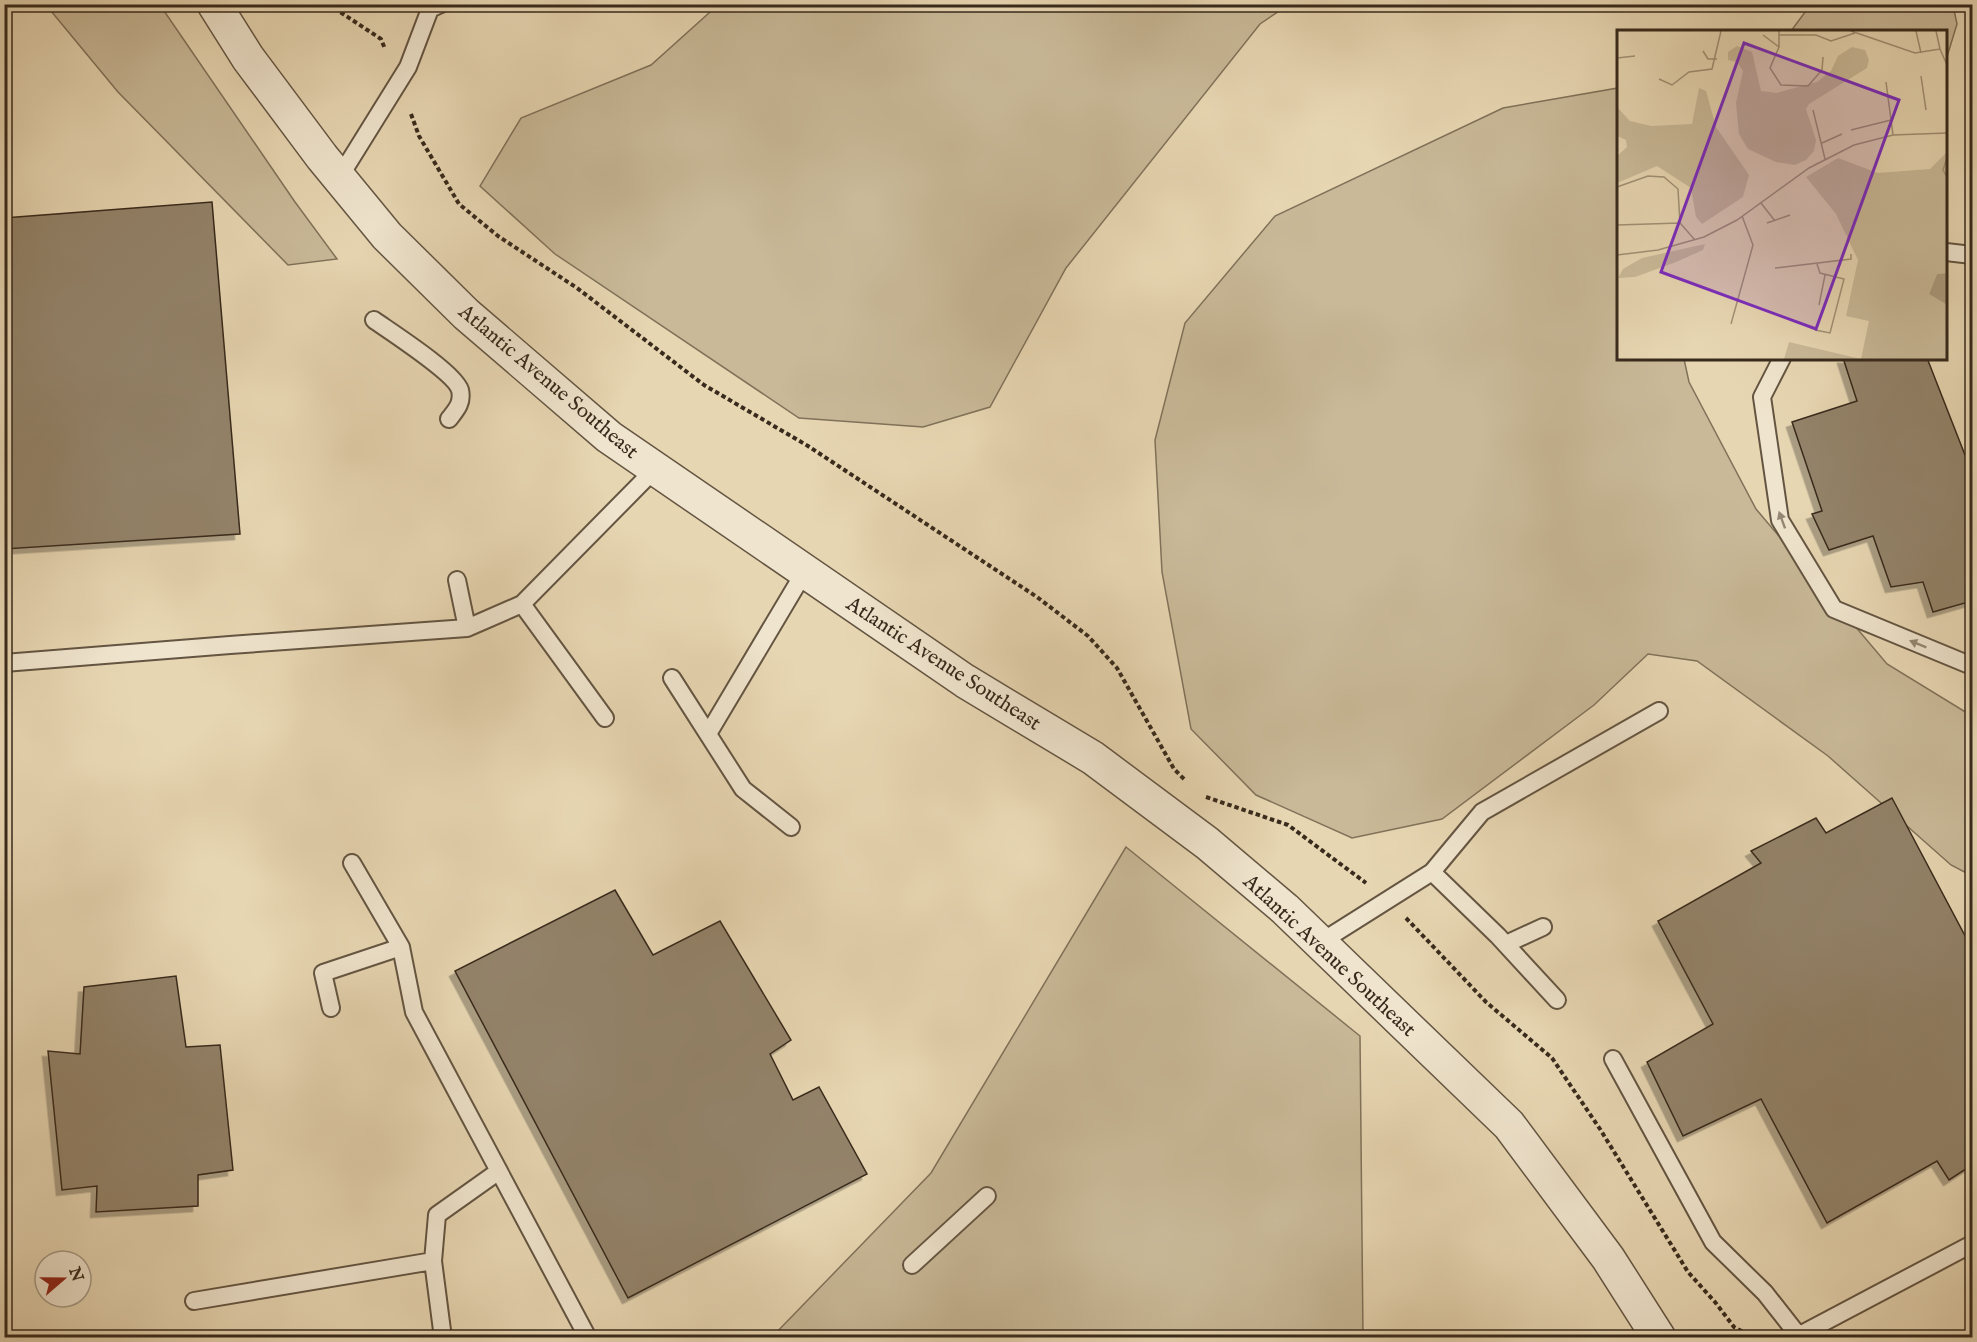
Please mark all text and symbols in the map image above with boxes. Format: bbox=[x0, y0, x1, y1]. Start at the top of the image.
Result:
inset map bbox=[1617, 30, 1947, 360]
street label: Atlantic Avenue Southeast bbox=[452, 298, 644, 465]
one-way arrow bbox=[1777, 511, 1786, 529]
street label: Atlantic Avenue Southeast bbox=[840, 591, 1046, 737]
one-way arrow bbox=[1909, 639, 1927, 649]
street label: Atlantic Avenue Southeast bbox=[1236, 868, 1421, 1043]
north arrow bbox=[33, 1249, 93, 1309]
text: N bbox=[63, 1264, 87, 1285]

